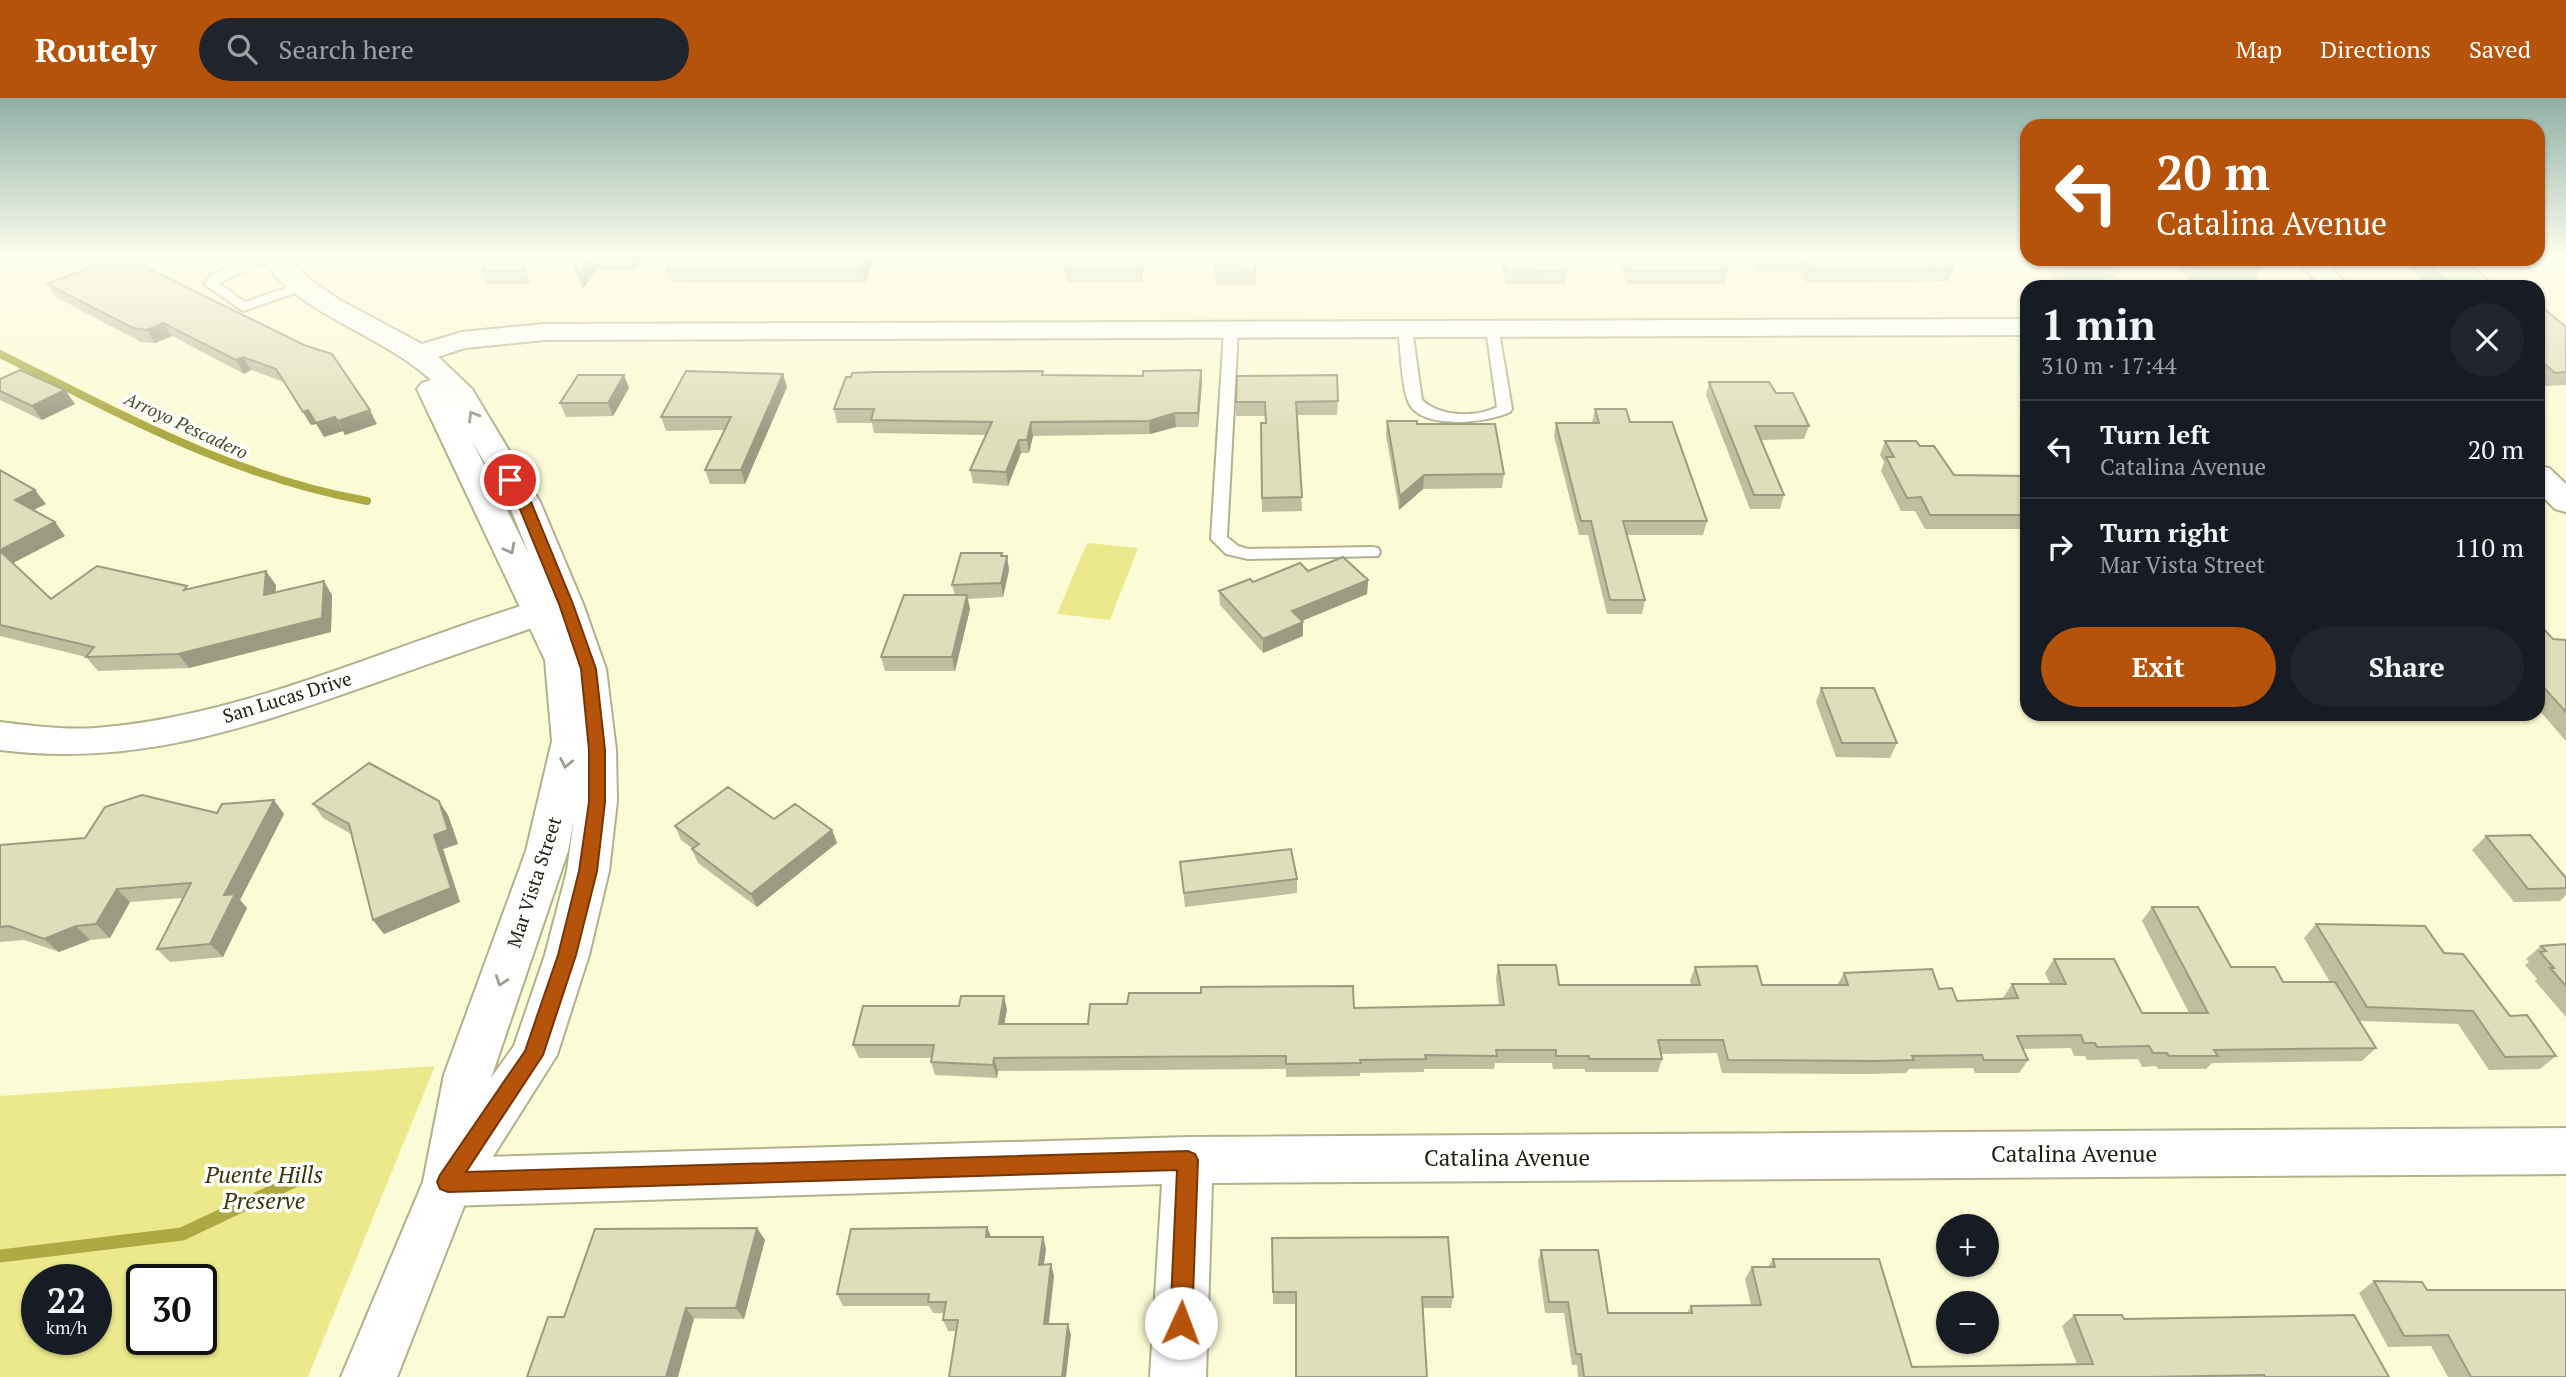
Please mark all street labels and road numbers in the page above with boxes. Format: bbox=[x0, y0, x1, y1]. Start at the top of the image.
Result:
street label: San Lucas Drive bbox=[219, 665, 354, 728]
street label: Mar Vista Street bbox=[501, 813, 566, 951]
street label: Catalina Avenue bbox=[1991, 1138, 2157, 1169]
street label: Catalina Avenue bbox=[1424, 1142, 1590, 1173]

